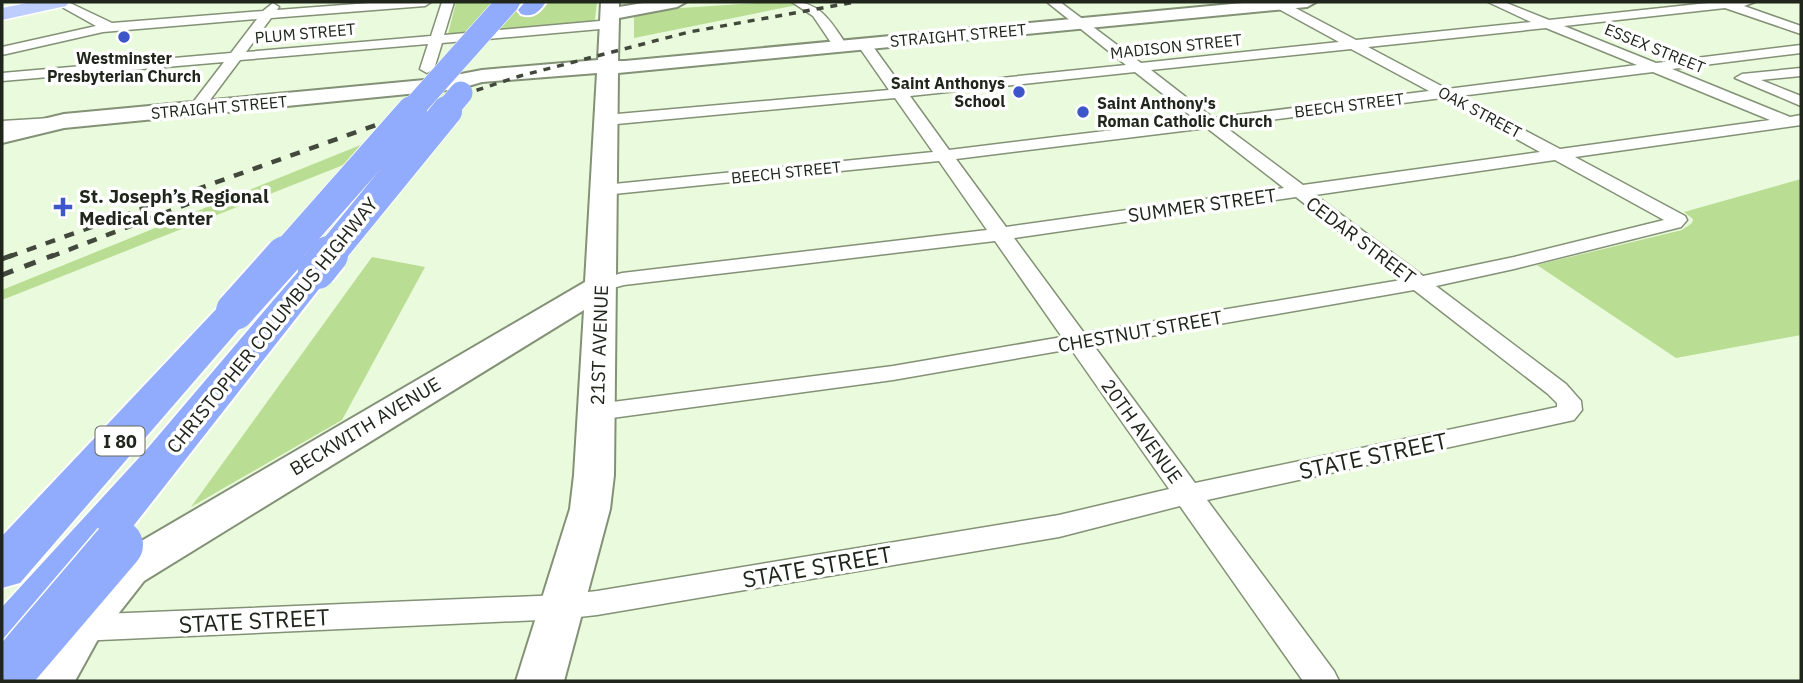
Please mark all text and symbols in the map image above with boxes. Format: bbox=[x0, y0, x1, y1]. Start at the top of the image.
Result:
street label: PLUM STREET bbox=[254, 19, 356, 47]
street label: STRAIGHT STREET bbox=[889, 19, 1027, 51]
street label: ESSEX STREET bbox=[1602, 19, 1708, 77]
marker: Westminster Presbyterian Church bbox=[116, 29, 132, 45]
street label: MADISON STREET bbox=[1109, 29, 1243, 63]
place label: Westminster Presbyterian Church bbox=[47, 48, 201, 86]
place label: Saint Anthonys School bbox=[891, 73, 1005, 111]
street label: OAK STREET bbox=[1435, 82, 1525, 142]
marker: Saint Anthonys School bbox=[1011, 84, 1027, 100]
street label: BEECH STREET bbox=[1293, 88, 1405, 122]
street label: STRAIGHT STREET bbox=[150, 91, 288, 123]
place label: Saint Anthony's Roman Catholic Church bbox=[1097, 93, 1273, 131]
marker: Saint Anthony's Roman Catholic Church bbox=[1075, 104, 1091, 120]
street label: BEECH STREET bbox=[730, 156, 842, 188]
street label: SUMMER STREET bbox=[1126, 183, 1278, 227]
place label: St. Joseph’s Regional Medical Center bbox=[79, 184, 269, 230]
street label: CEDAR STREET bbox=[1301, 191, 1421, 289]
street label: CHRISTOPHER COLUMBUS HIGHWAY bbox=[161, 192, 383, 458]
marker: St. Joseph’s Regional Medical Center bbox=[53, 197, 73, 217]
street label: 21ST AVENUE bbox=[585, 284, 613, 406]
street label: CHESTNUT STREET bbox=[1056, 305, 1224, 357]
street label: BECKWITH AVENUE bbox=[285, 371, 445, 481]
street label: 20TH AVENUE bbox=[1096, 374, 1188, 488]
street label: STATE STREET bbox=[1296, 425, 1450, 485]
road number: I 80 bbox=[96, 426, 144, 456]
street label: STATE STREET bbox=[740, 538, 894, 594]
street label: STATE STREET bbox=[178, 601, 330, 639]

